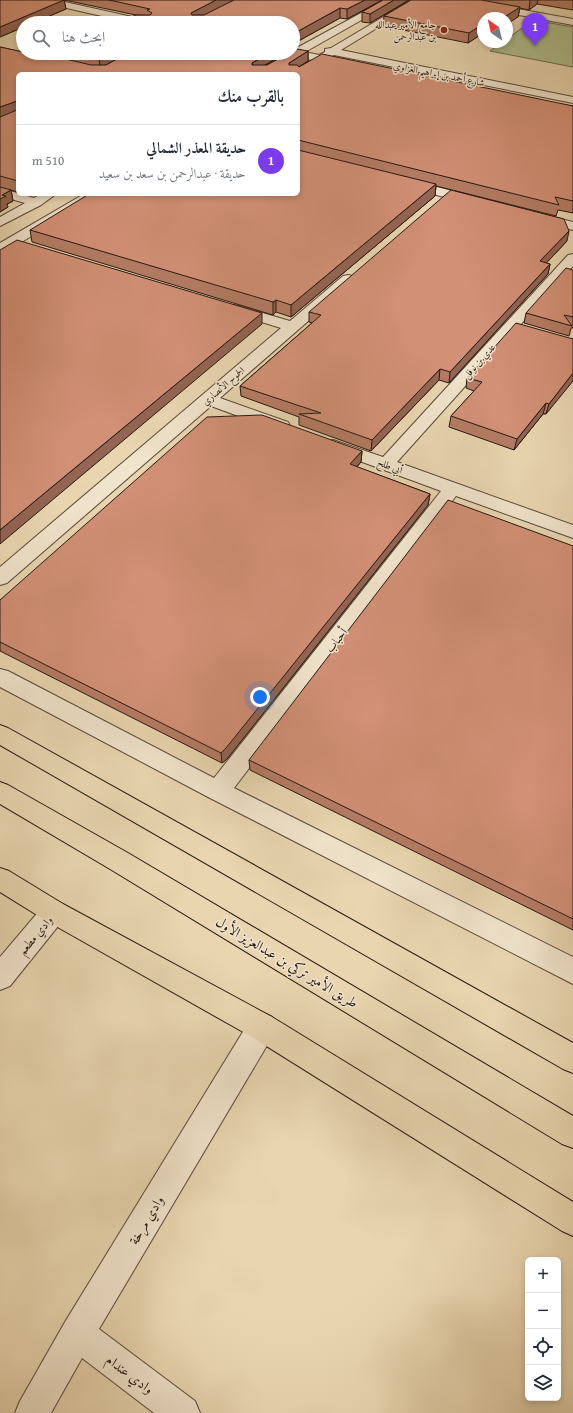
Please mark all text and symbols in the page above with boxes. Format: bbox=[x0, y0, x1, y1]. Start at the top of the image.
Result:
north arrow bbox=[477, 12, 513, 48]
pin: 1 bbox=[522, 13, 548, 46]
search box bbox=[16, 16, 300, 60]
place label: جامع الأمير عبدالله بن عبدالرحمن bbox=[375, 17, 436, 44]
marker: جامع الأمير عبدالله بن عبدالرحمن bbox=[439, 25, 449, 35]
text: ابحث هنا bbox=[62, 26, 105, 47]
icon: search bbox=[30, 27, 52, 49]
street label: شارع أحمد بن إبراهيم الغزاوي bbox=[391, 58, 486, 93]
text: بالقرب منك bbox=[217, 83, 284, 108]
text: حديقة المعذر الشمالي bbox=[146, 137, 246, 158]
text: 510 m bbox=[32, 151, 64, 170]
text: 1 bbox=[268, 151, 274, 170]
text: حديقة · عبدالرحمن بن سعد بن سعيد bbox=[99, 164, 246, 183]
street label: عدي بن نوفل bbox=[459, 340, 500, 383]
street label: الجموح الأنصاري bbox=[198, 363, 249, 410]
street label: أبي طلح bbox=[375, 455, 405, 480]
street label: أحباب bbox=[321, 624, 351, 656]
your location bbox=[250, 687, 270, 707]
street label: طريق الأمير تركي بن عبدالعزيز الأول bbox=[211, 911, 362, 1014]
street label: وادي مطعم bbox=[14, 912, 59, 960]
street label: وادي مرخة bbox=[124, 1192, 170, 1249]
map controls bbox=[525, 1257, 561, 1401]
button: + bbox=[525, 1257, 561, 1293]
button: − bbox=[525, 1293, 561, 1329]
button: locate bbox=[525, 1329, 561, 1365]
street label: وادي عندام bbox=[100, 1350, 158, 1401]
button: layers bbox=[525, 1365, 561, 1401]

